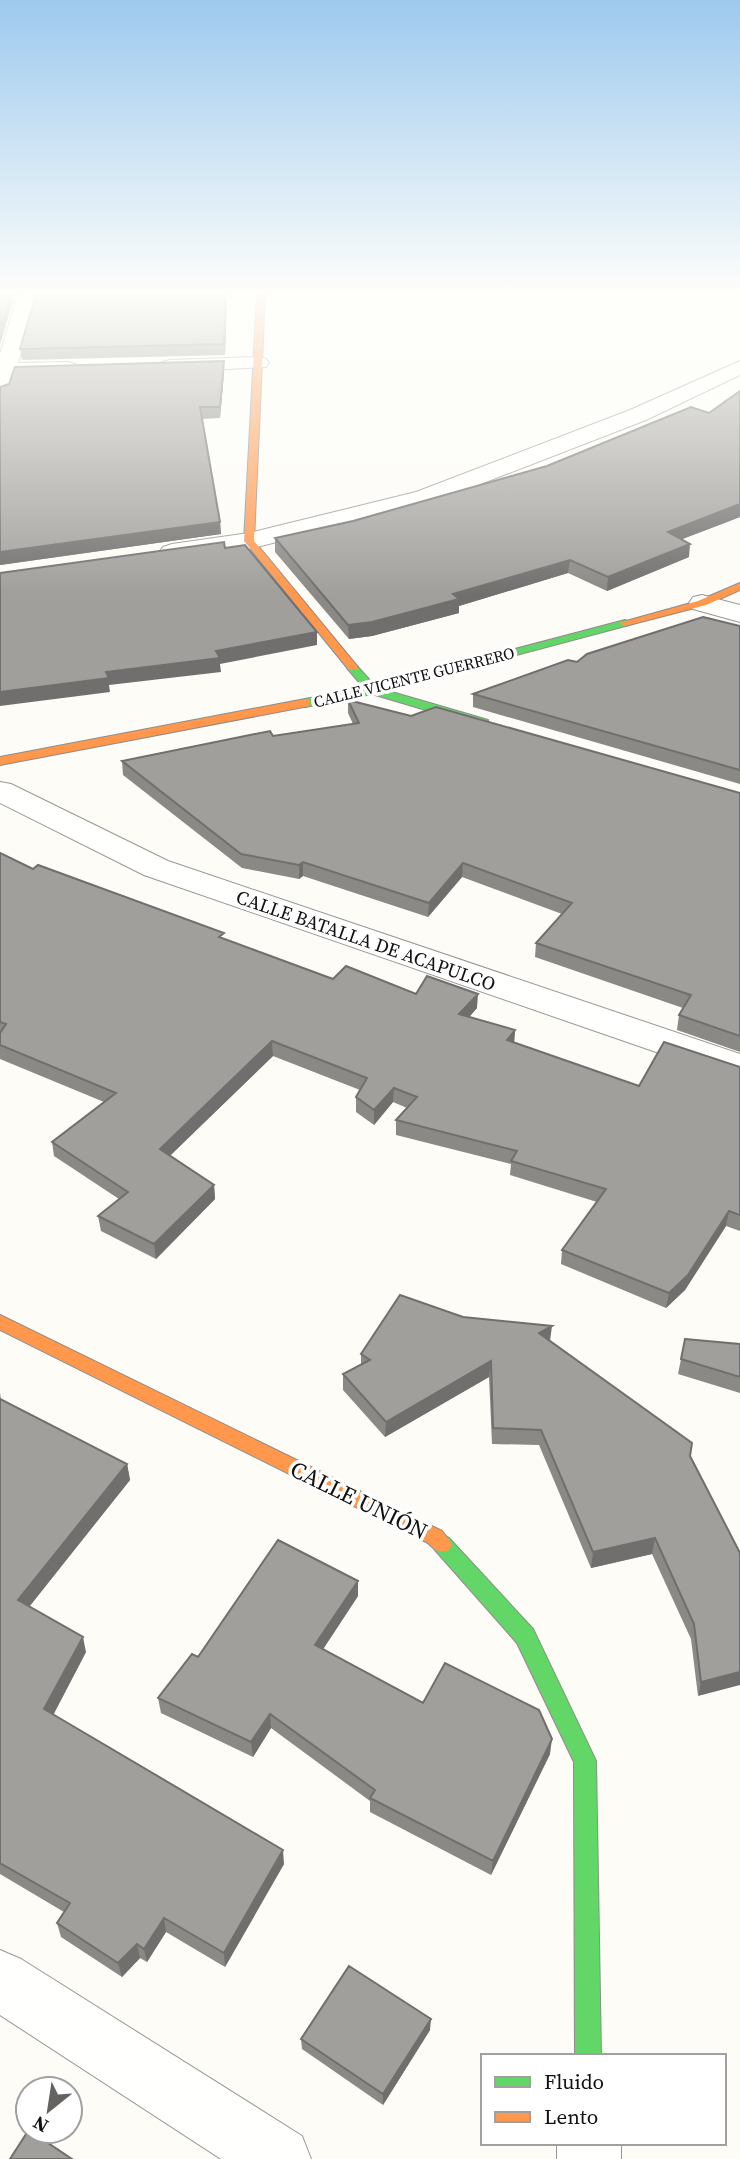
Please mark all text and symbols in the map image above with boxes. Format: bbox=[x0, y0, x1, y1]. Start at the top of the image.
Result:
street label: CALLE VICENTE GUERRERO bbox=[311, 641, 517, 713]
street label: CALLE BATALLA DE ACAPULCO bbox=[233, 883, 499, 997]
street label: CALLE UNIÓN bbox=[285, 1453, 433, 1547]
legend bbox=[481, 2054, 726, 2145]
text: Fluido bbox=[544, 2067, 604, 2096]
north arrow bbox=[14, 2075, 84, 2145]
text: Lento bbox=[544, 2102, 598, 2131]
text: N bbox=[28, 2110, 53, 2139]

